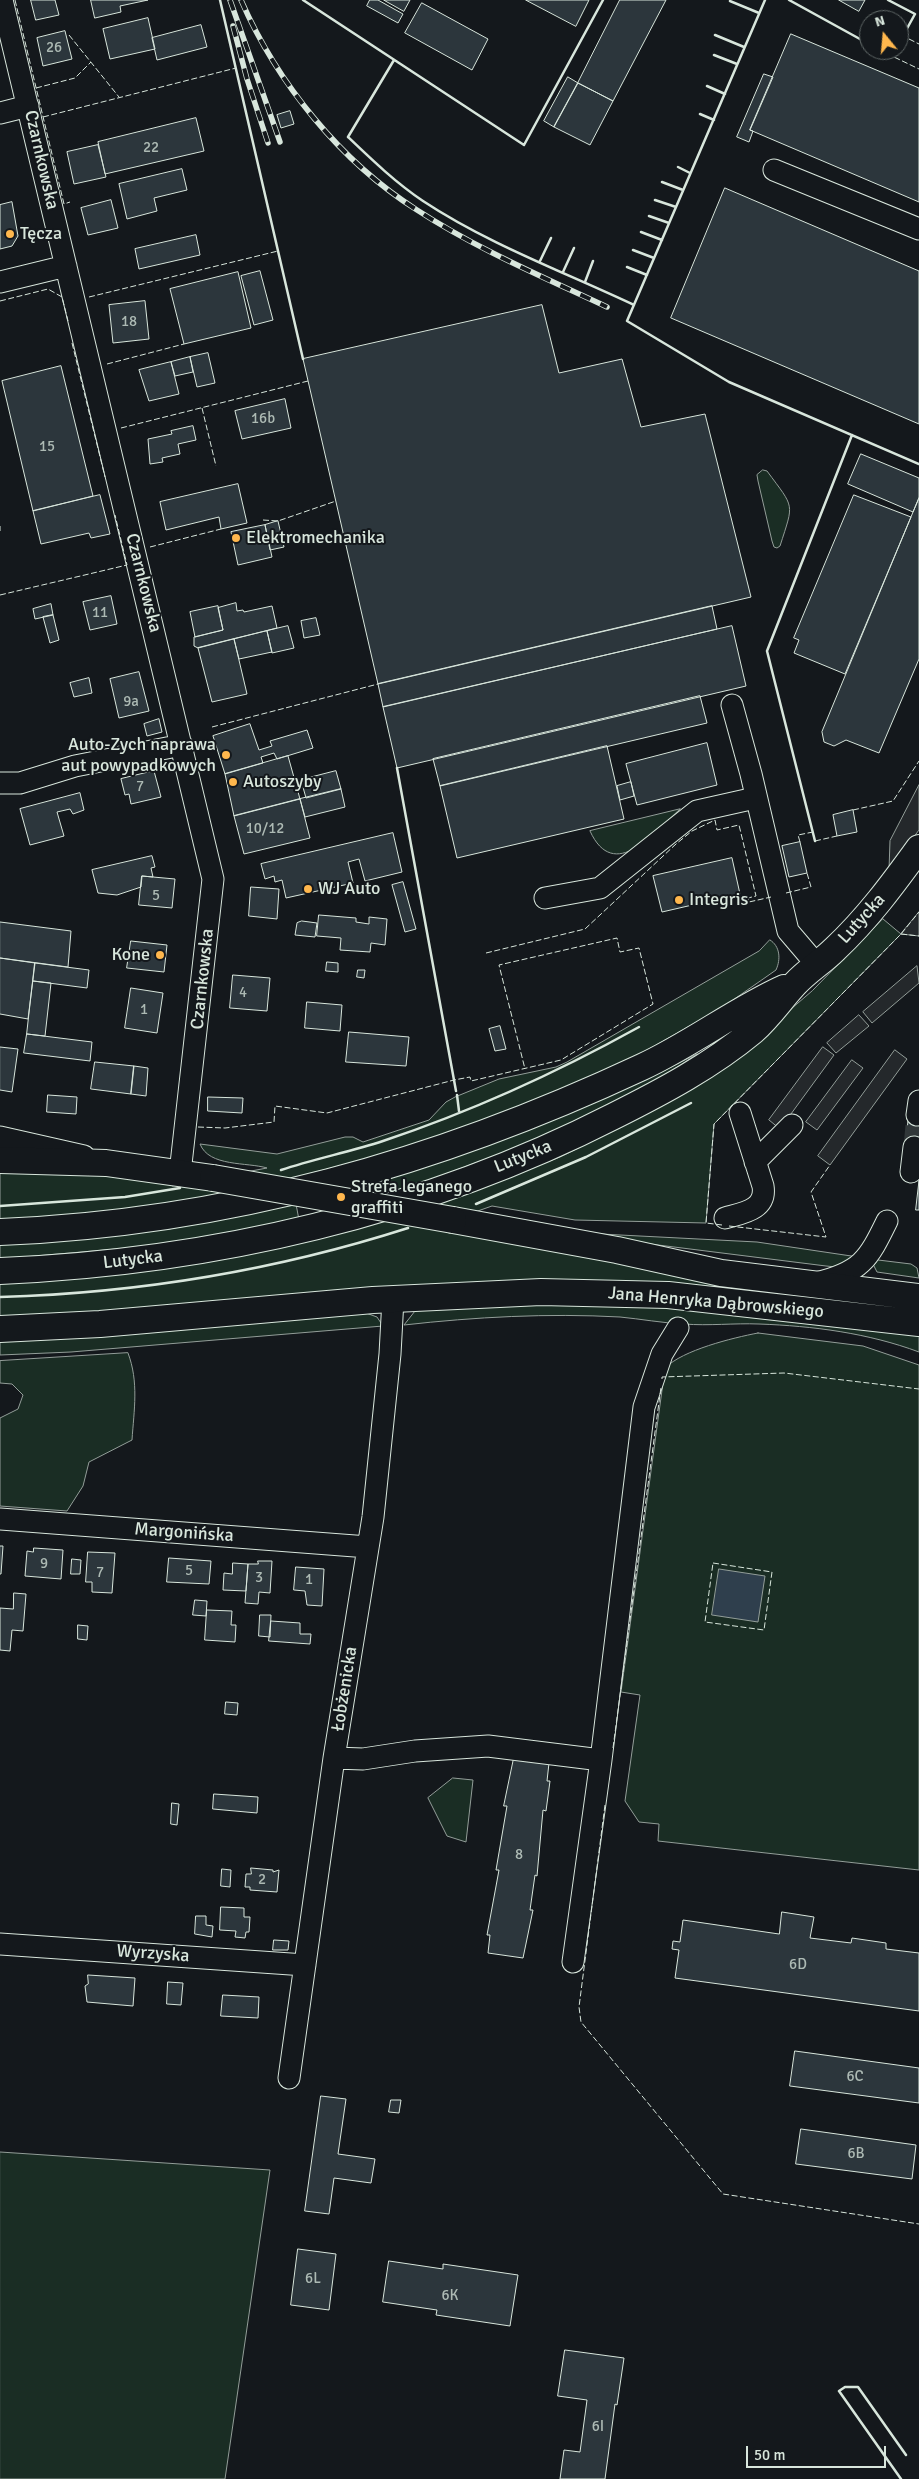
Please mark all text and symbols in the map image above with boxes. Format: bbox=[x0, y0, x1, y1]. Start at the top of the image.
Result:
north arrow bbox=[859, 10, 909, 60]
text: N bbox=[873, 12, 887, 31]
house number: 26 bbox=[46, 39, 62, 57]
street label: Czarnkowska bbox=[19, 108, 63, 212]
house number: 22 bbox=[143, 139, 159, 157]
place label: Tęcza bbox=[20, 223, 62, 245]
marker: Tęcza bbox=[4, 228, 16, 240]
house number: 18 bbox=[121, 313, 137, 331]
house number: 16b bbox=[251, 410, 275, 428]
house number: 15 bbox=[39, 438, 55, 456]
place label: Elektromechanika bbox=[246, 527, 385, 549]
street label: Czarnkowska bbox=[120, 531, 166, 635]
marker: Elektromechanika bbox=[230, 532, 242, 544]
house number: 11 bbox=[92, 604, 108, 622]
house number: 9a bbox=[123, 693, 139, 711]
place label: Auto-Zych naprawa aut powypadkowych bbox=[61, 734, 216, 776]
marker: Auto-Zych naprawa aut powypadkowych bbox=[220, 749, 232, 761]
place label: Autoszyby bbox=[243, 771, 321, 793]
marker: Autoszyby bbox=[227, 776, 239, 788]
house number: 7 bbox=[136, 778, 144, 796]
house number: 10/12 bbox=[246, 820, 284, 838]
place label: WJ Auto bbox=[318, 878, 380, 900]
marker: WJ Auto bbox=[302, 883, 314, 895]
house number: 5 bbox=[152, 887, 160, 905]
place label: Integris bbox=[689, 889, 748, 911]
street label: Lutycka bbox=[834, 889, 890, 949]
marker: Integris bbox=[673, 894, 685, 906]
street label: Czarnkowska bbox=[187, 927, 219, 1031]
place label: Kone bbox=[111, 944, 150, 966]
marker: Kone bbox=[154, 949, 166, 961]
house number: 4 bbox=[239, 984, 247, 1002]
house number: 1 bbox=[140, 1001, 148, 1019]
street label: Lutycka bbox=[491, 1136, 555, 1178]
place label: Strefa leganego graffiti bbox=[351, 1176, 472, 1218]
marker: Strefa leganego graffiti bbox=[335, 1191, 347, 1203]
street label: Lutycka bbox=[102, 1246, 164, 1274]
street label: Jana Henryka Dąbrowskiego bbox=[607, 1283, 825, 1323]
street label: Margonińska bbox=[134, 1519, 234, 1547]
house number: 9 bbox=[40, 1555, 48, 1573]
house number: 5 bbox=[185, 1562, 193, 1580]
house number: 7 bbox=[96, 1564, 104, 1582]
house number: 3 bbox=[255, 1569, 263, 1587]
house number: 1 bbox=[305, 1571, 313, 1589]
street label: Łobżenicka bbox=[328, 1645, 362, 1733]
house number: 8 bbox=[515, 1846, 523, 1864]
house number: 2 bbox=[258, 1871, 266, 1889]
street label: Wyrzyska bbox=[116, 1941, 190, 1967]
house number: 6D bbox=[789, 1956, 807, 1974]
house number: 6C bbox=[846, 2068, 864, 2086]
house number: 6B bbox=[847, 2145, 865, 2163]
house number: 6L bbox=[305, 2270, 321, 2288]
house number: 6K bbox=[441, 2287, 459, 2305]
house number: 6I bbox=[592, 2418, 604, 2436]
scale bar bbox=[749, 2436, 889, 2468]
text: 50 m bbox=[754, 2446, 785, 2464]

